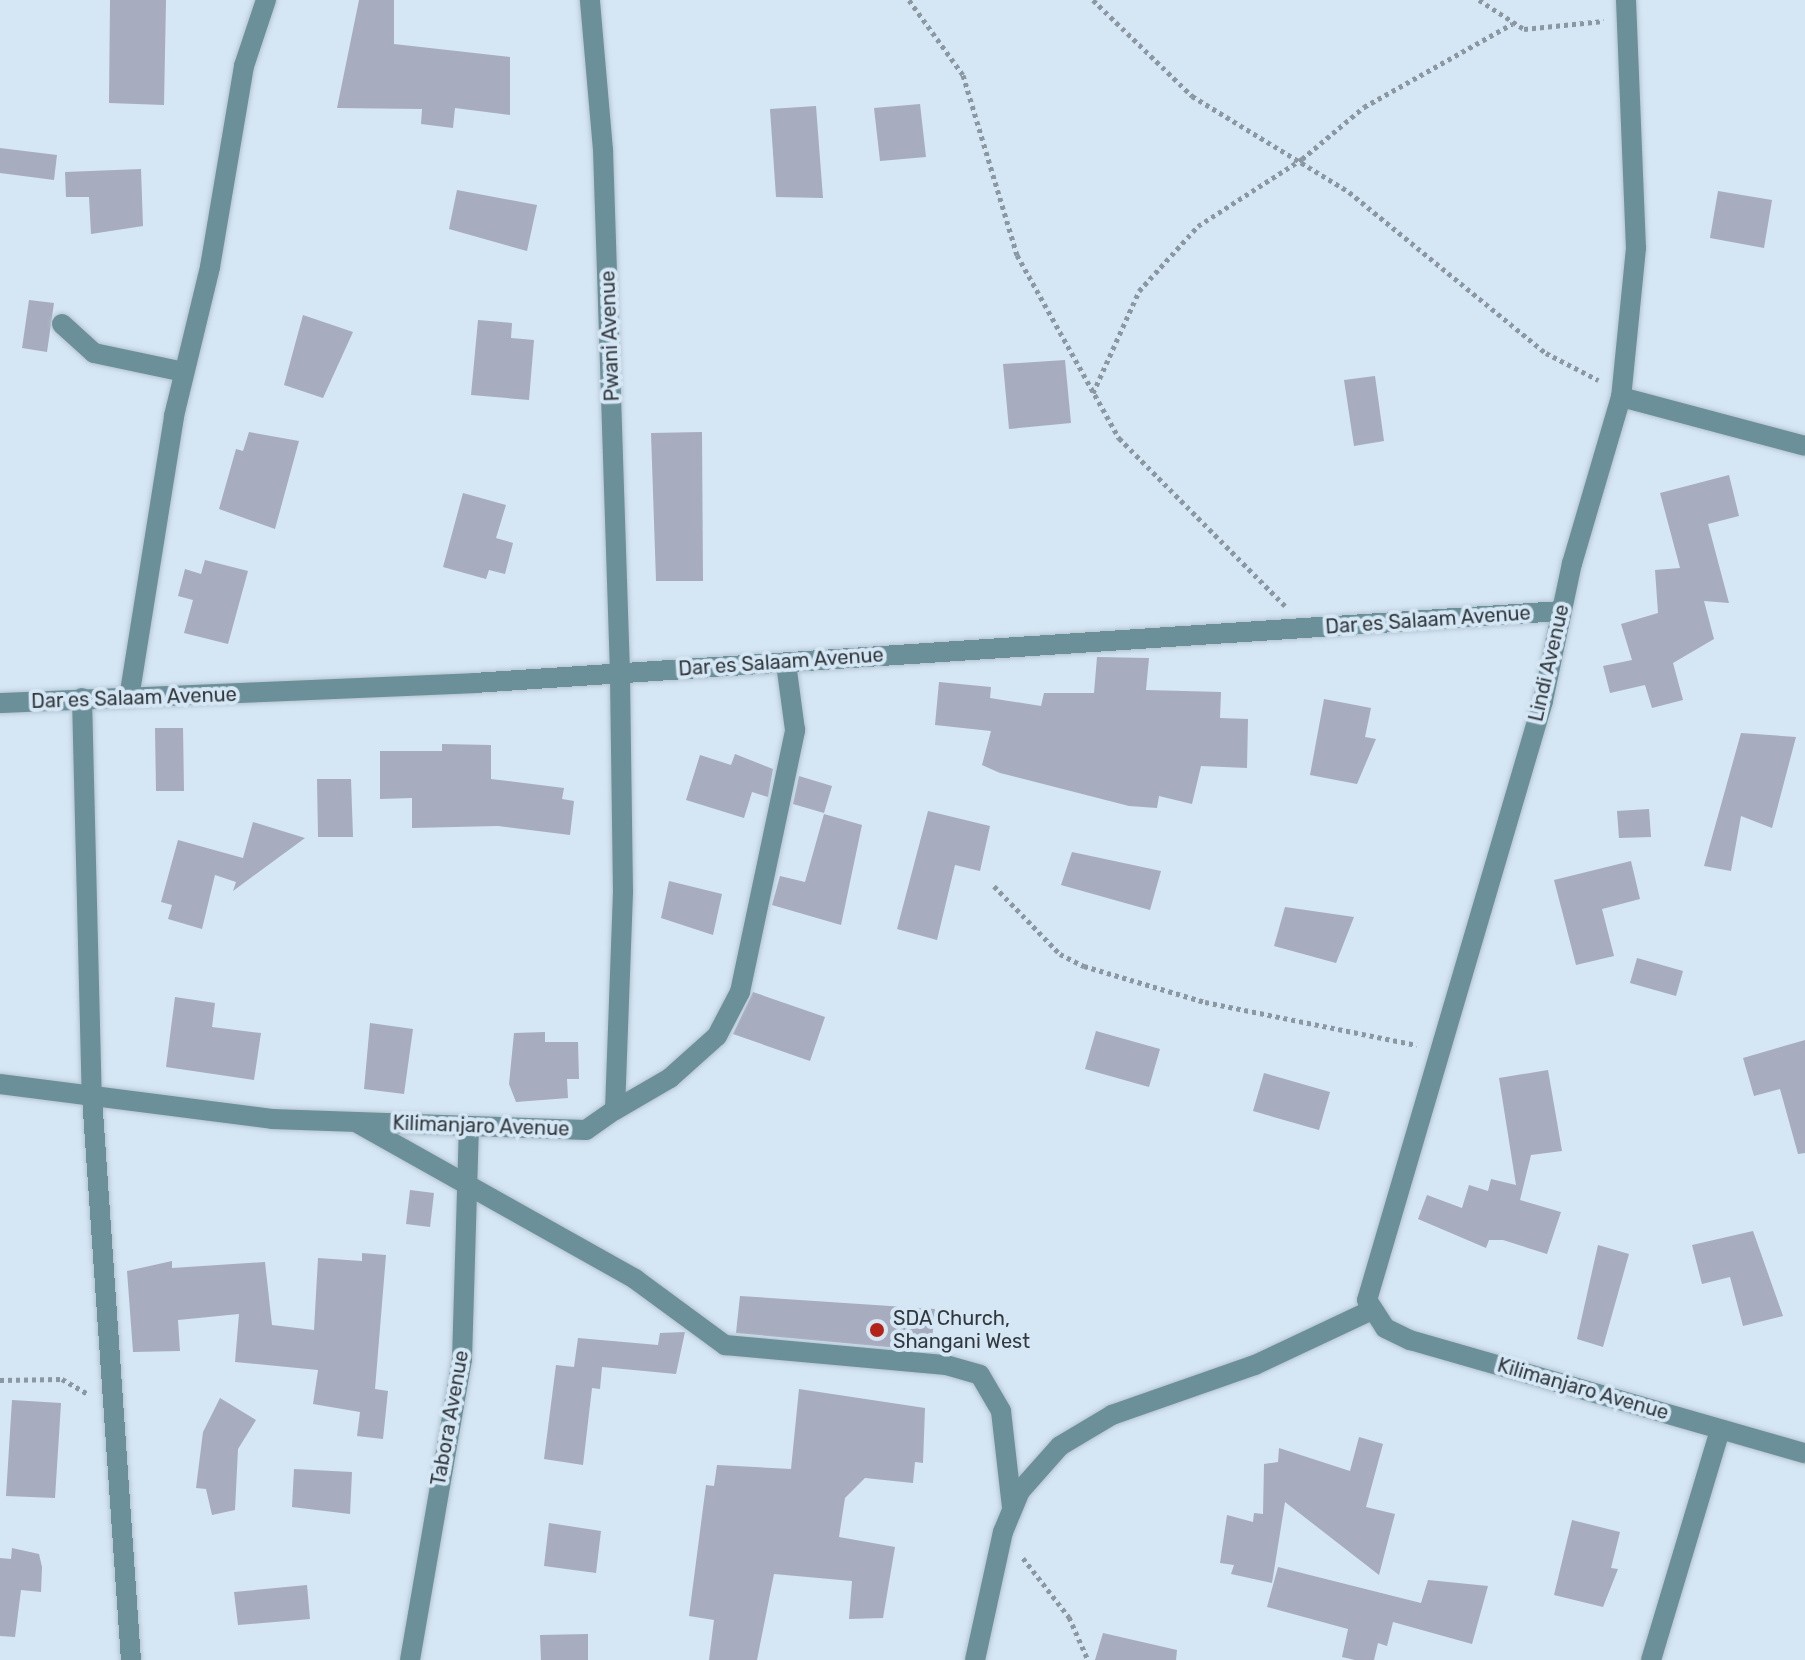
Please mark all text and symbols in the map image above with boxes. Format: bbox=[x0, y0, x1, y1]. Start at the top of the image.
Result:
street label: Pwani Avenue bbox=[596, 270, 624, 402]
street label: Dar es Salaam Avenue bbox=[1324, 601, 1532, 639]
street label: Lindi Avenue bbox=[1524, 602, 1574, 724]
street label: Dar es Salaam Avenue bbox=[677, 643, 885, 681]
street label: Dar es Salaam Avenue bbox=[30, 682, 238, 714]
street label: Kilimanjaro Avenue bbox=[392, 1111, 570, 1141]
place label: SDA Church, Shangani West bbox=[893, 1306, 1030, 1353]
marker: SDA Church, Shangani West bbox=[868, 1321, 886, 1339]
street label: Tabora Avenue bbox=[426, 1348, 474, 1488]
street label: Kilimanjaro Avenue bbox=[1494, 1353, 1672, 1425]

